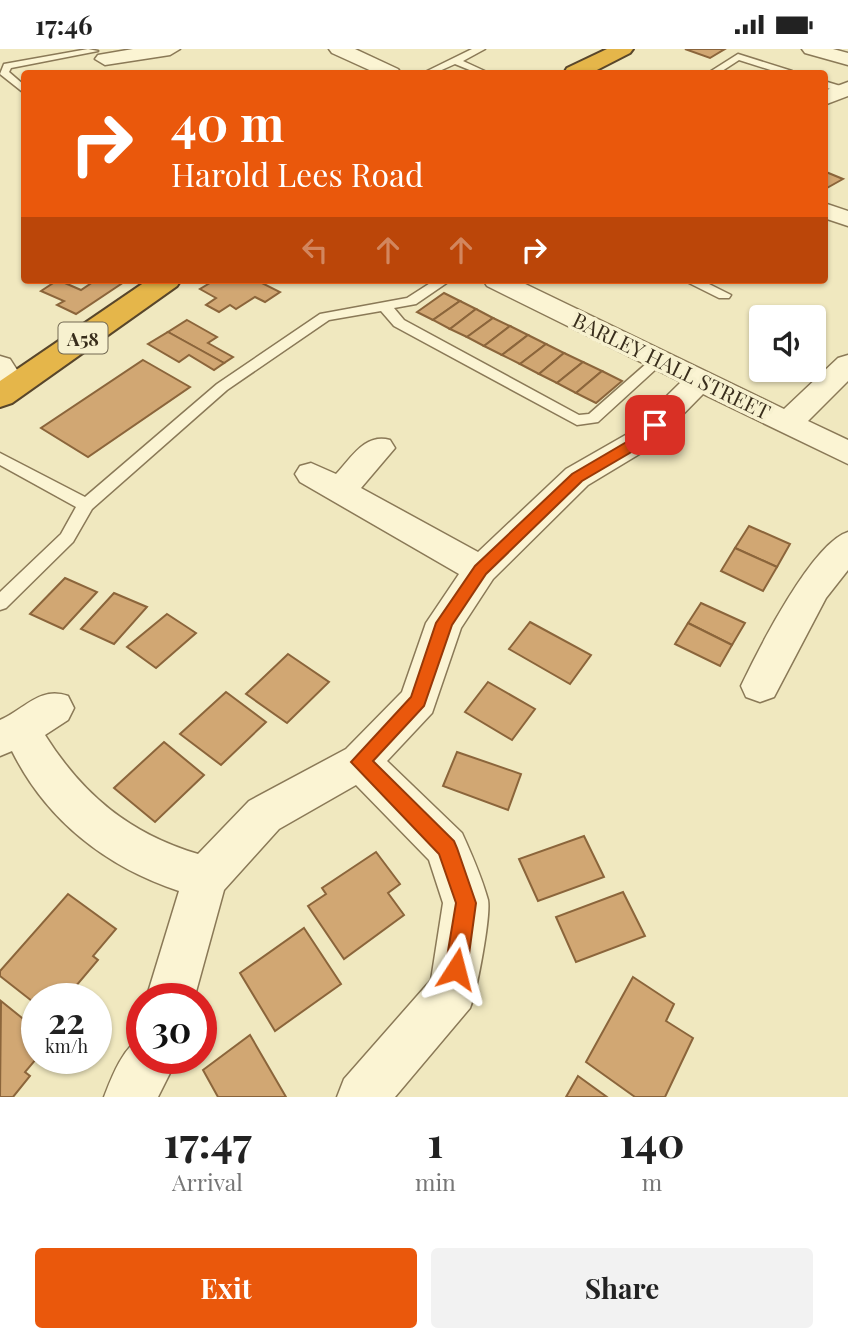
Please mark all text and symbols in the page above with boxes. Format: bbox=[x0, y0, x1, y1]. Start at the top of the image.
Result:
text: 17:46 bbox=[35, 7, 93, 42]
text: 40 m bbox=[171, 89, 284, 154]
icon: right bbox=[56, 98, 147, 189]
text: Harold Lees Road bbox=[171, 152, 423, 195]
icon: left bbox=[296, 231, 334, 269]
icon: ahead bbox=[369, 231, 407, 269]
icon: ahead bbox=[442, 231, 480, 269]
icon: right bbox=[515, 231, 553, 269]
street label: BARLEY HALL STREET bbox=[568, 305, 776, 425]
map controls bbox=[749, 305, 826, 382]
button: sound bbox=[749, 305, 826, 382]
road number: A58 bbox=[58, 323, 108, 353]
pin bbox=[625, 395, 685, 455]
icon: arrive bbox=[636, 406, 674, 444]
position arrow bbox=[419, 932, 493, 1006]
speed limit sign: 30 bbox=[126, 983, 217, 1074]
text: 22 bbox=[48, 996, 85, 1043]
text: km/h bbox=[45, 1034, 88, 1058]
text: 17:47 bbox=[163, 1113, 252, 1169]
text: 1 bbox=[427, 1113, 443, 1169]
text: 140 bbox=[619, 1113, 685, 1169]
text: Arrival bbox=[172, 1166, 243, 1197]
text: min bbox=[415, 1166, 456, 1197]
text: m bbox=[642, 1166, 662, 1197]
button: Exit bbox=[35, 1248, 417, 1328]
button: Share bbox=[431, 1248, 813, 1328]

